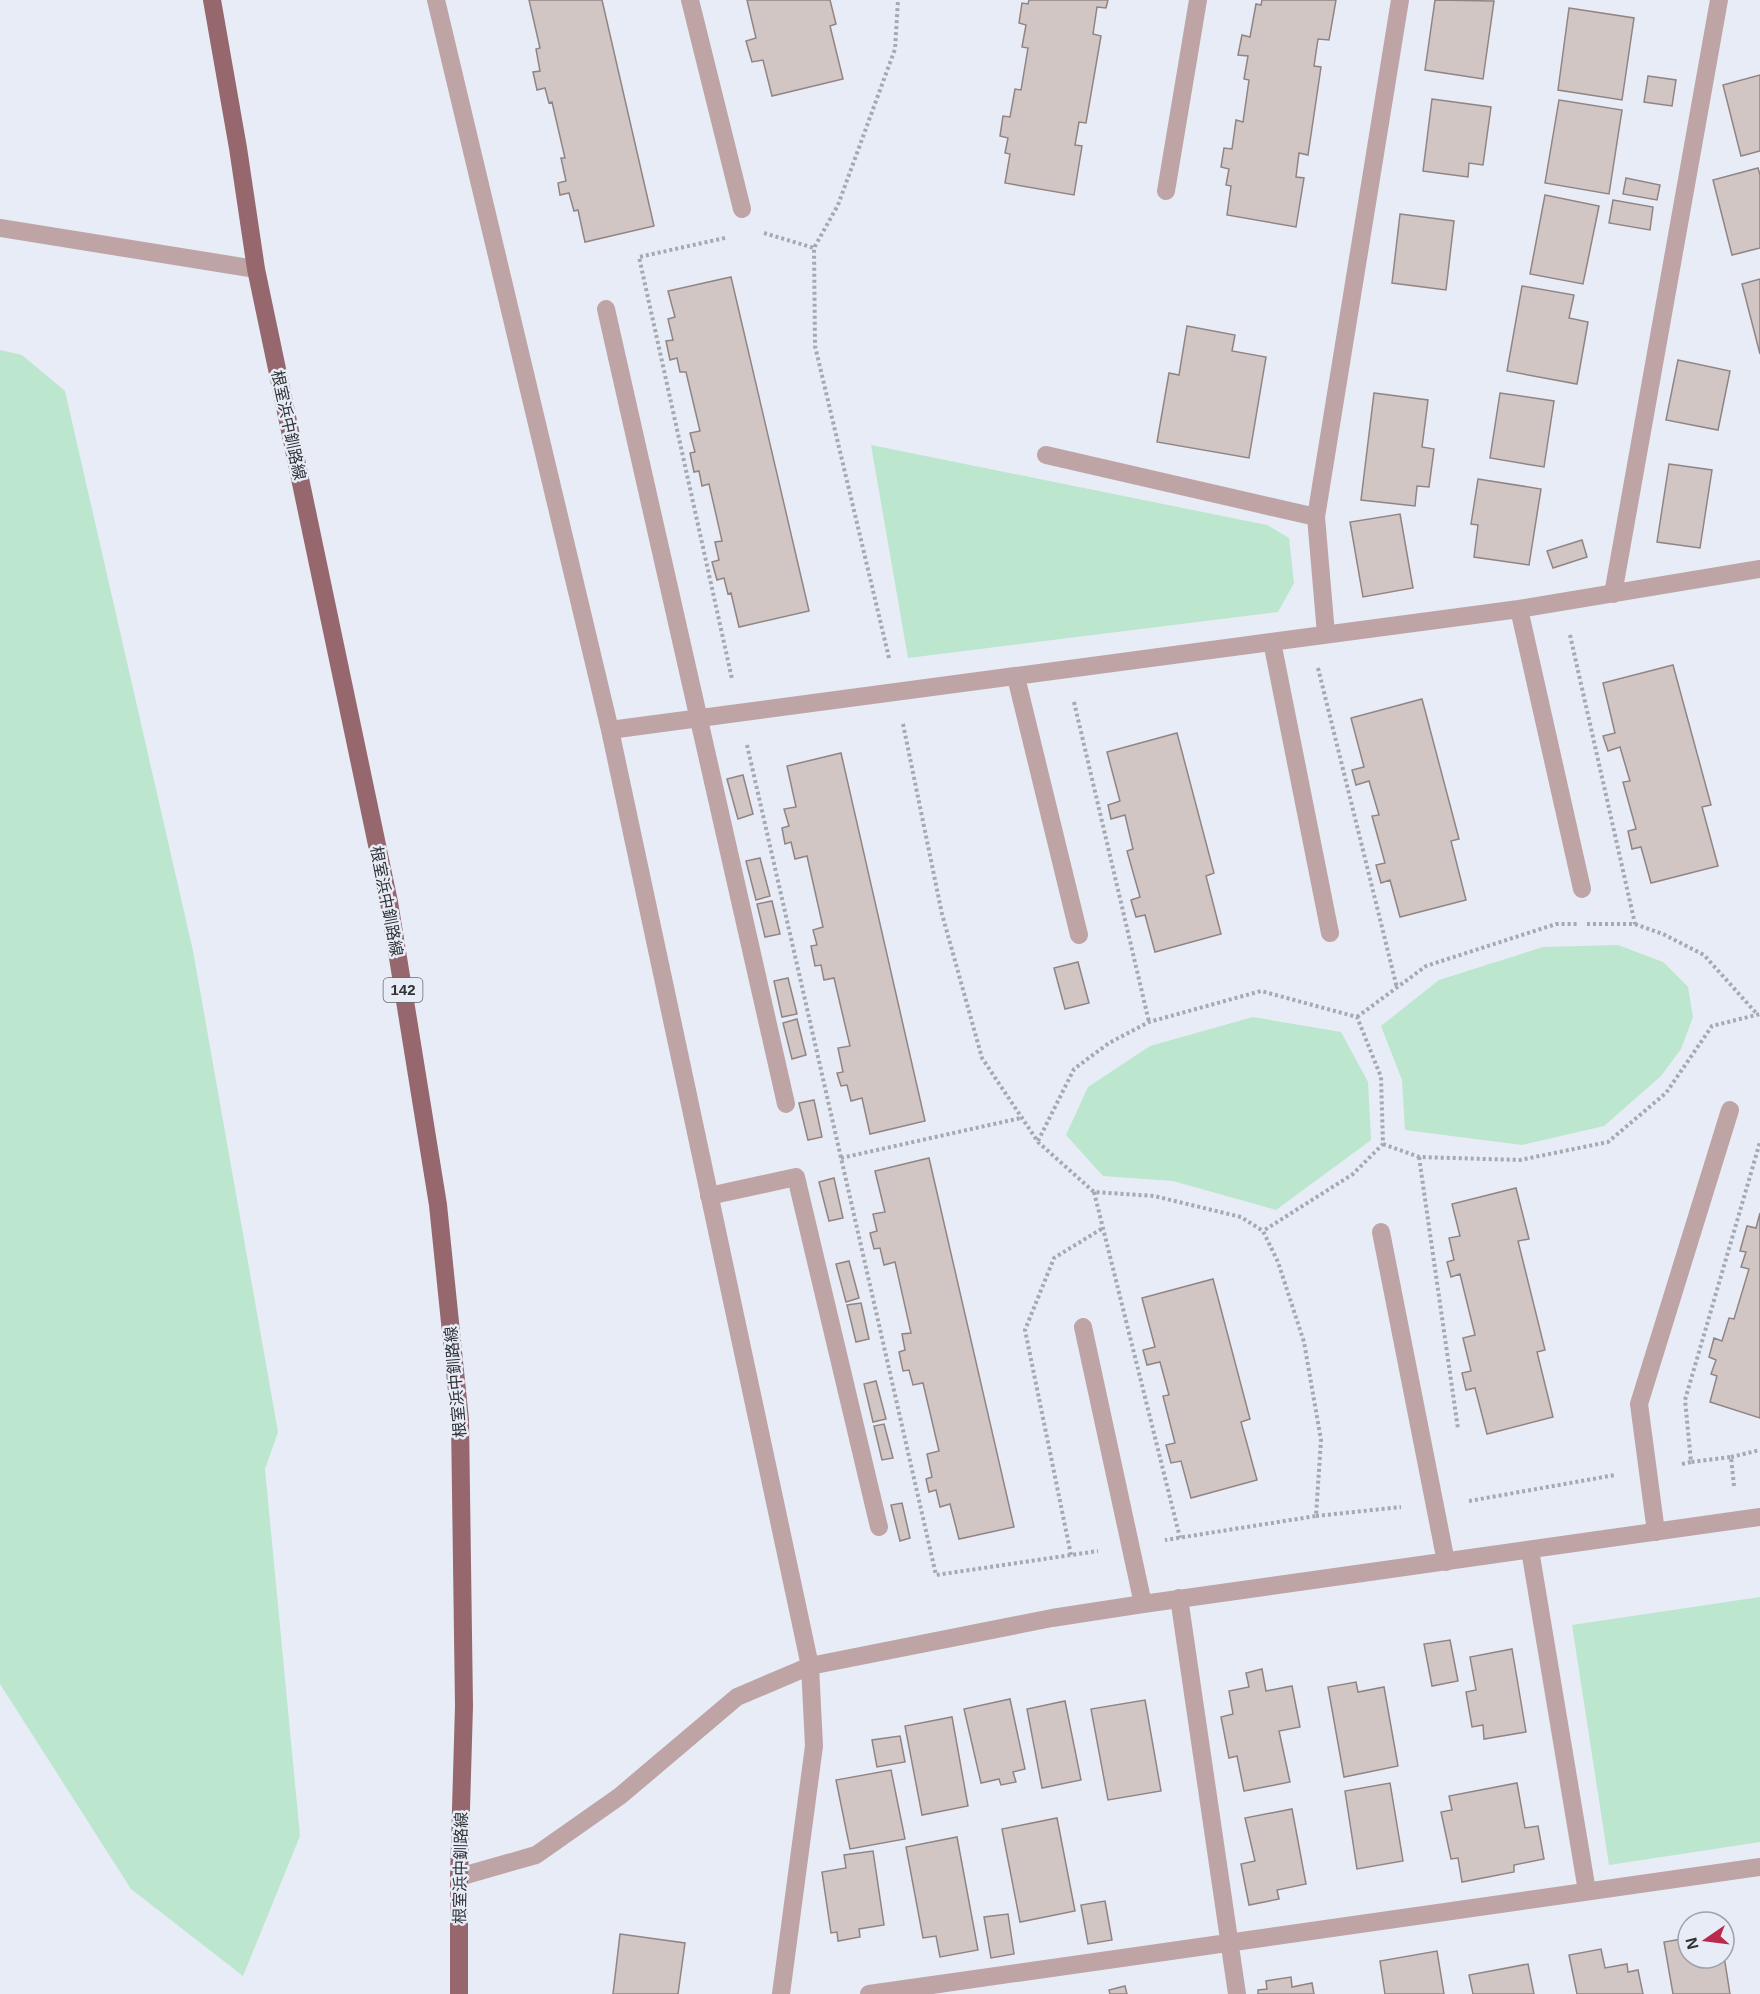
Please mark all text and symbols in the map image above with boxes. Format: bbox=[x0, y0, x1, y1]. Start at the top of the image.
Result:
street label: 根室浜中釧路線 bbox=[269, 369, 308, 482]
street label: 根室浜中釧路線 bbox=[367, 844, 406, 958]
road number: 142 bbox=[384, 978, 422, 1002]
street label: 根室浜中釧路線 bbox=[442, 1325, 469, 1438]
street label: 根室浜中釧路線 bbox=[451, 1812, 470, 1924]
north arrow bbox=[1676, 1910, 1736, 1970]
text: N bbox=[1682, 1936, 1702, 1951]

